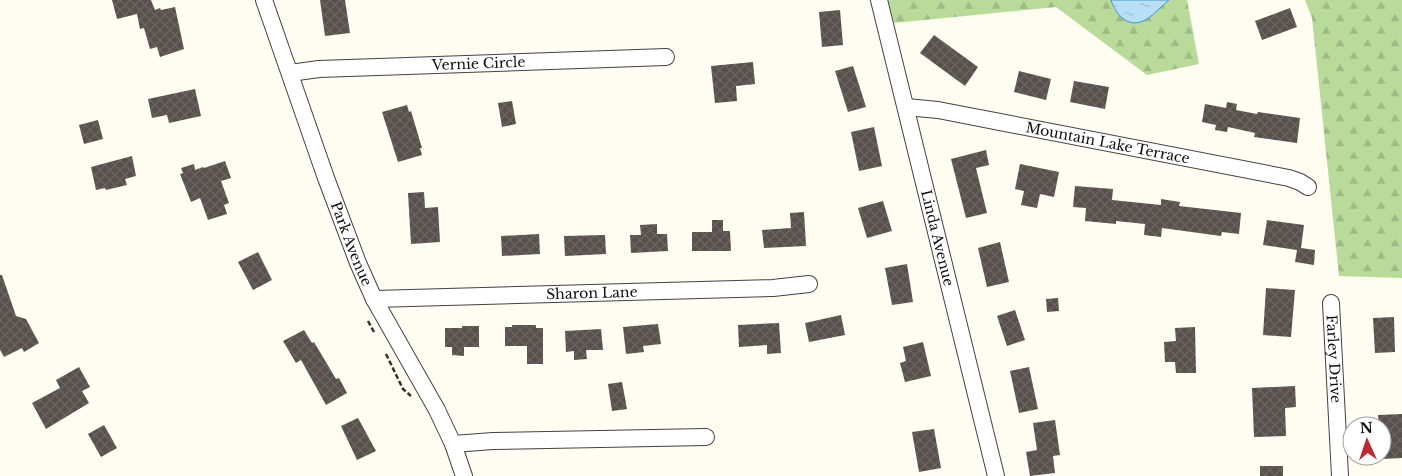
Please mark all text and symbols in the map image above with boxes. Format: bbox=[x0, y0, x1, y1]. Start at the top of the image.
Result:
street label: Vernie Circle bbox=[431, 53, 526, 74]
street label: Mountain Lake Terrace bbox=[1024, 118, 1191, 168]
street label: Linda Avenue bbox=[917, 188, 958, 288]
street label: Park Avenue bbox=[327, 199, 376, 289]
street label: Sharon Lane bbox=[546, 283, 638, 303]
street label: Farley Drive bbox=[1323, 314, 1345, 404]
north arrow bbox=[1342, 416, 1392, 466]
text: N bbox=[1359, 419, 1373, 437]

